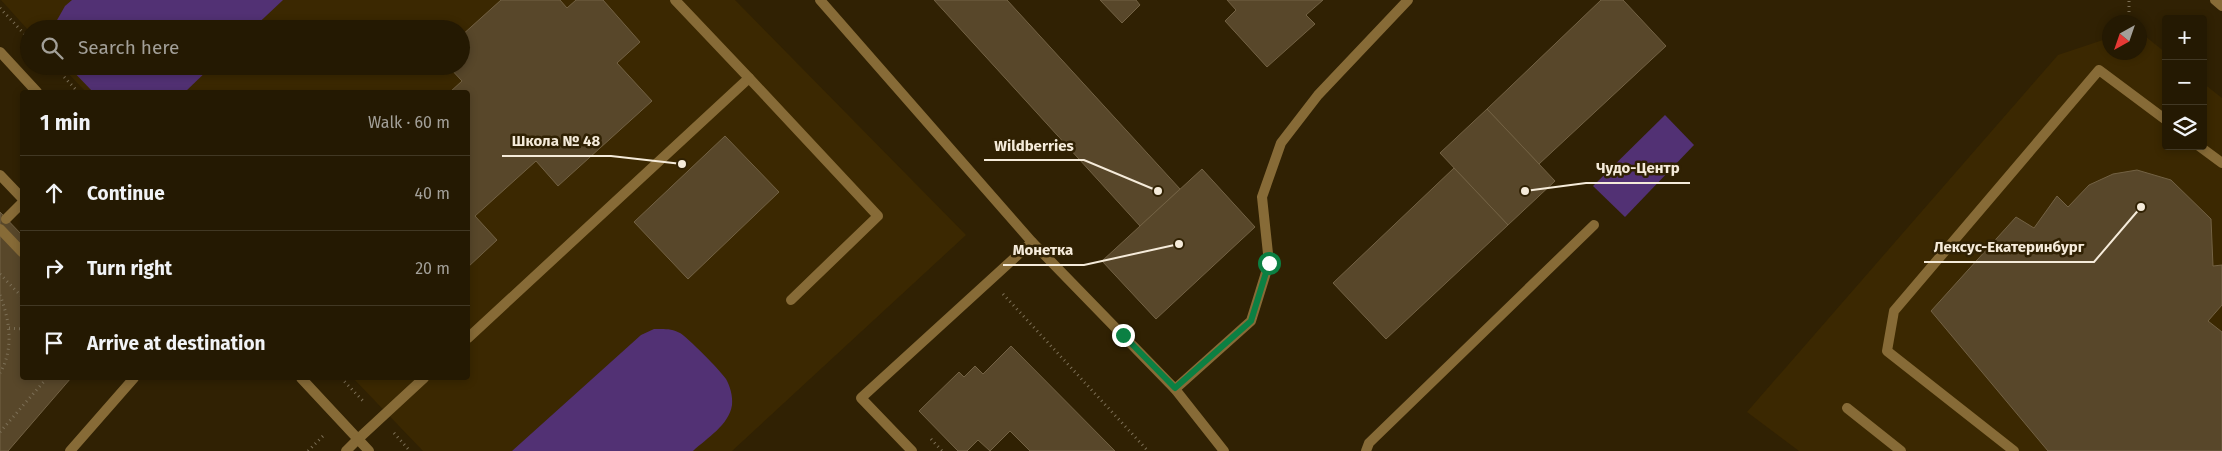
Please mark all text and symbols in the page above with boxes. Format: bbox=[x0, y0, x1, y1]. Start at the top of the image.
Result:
north arrow bbox=[2102, 15, 2147, 60]
map controls bbox=[2162, 15, 2207, 150]
button: + bbox=[2162, 15, 2207, 60]
search box bbox=[20, 20, 470, 75]
icon: search bbox=[38, 34, 66, 62]
text: Search here bbox=[78, 36, 179, 59]
button: − bbox=[2162, 60, 2207, 105]
button: layers bbox=[2162, 105, 2207, 150]
text: 1 min bbox=[40, 110, 91, 136]
text: Walk · 60 m bbox=[368, 113, 450, 132]
callout: Школа № 48 bbox=[502, 126, 611, 156]
callout: Wildberries bbox=[984, 130, 1084, 160]
text: Школа № 48 bbox=[512, 132, 600, 150]
text: Wildberries bbox=[994, 137, 1074, 155]
callout: Чудо-Центр bbox=[1586, 153, 1690, 183]
text: Чудо-Центр bbox=[1596, 159, 1680, 177]
icon: ahead bbox=[40, 179, 68, 207]
text: Continue bbox=[87, 182, 165, 205]
text: 40 m bbox=[415, 184, 450, 203]
callout: Лексус-Екатеринбург bbox=[1924, 232, 2094, 262]
callout: Монетка bbox=[1003, 235, 1084, 265]
text: Лексус-Екатеринбург bbox=[1934, 238, 2085, 256]
text: Монетка bbox=[1013, 241, 1073, 259]
route start bbox=[1258, 252, 1281, 275]
icon: right bbox=[40, 254, 68, 282]
text: Turn right bbox=[87, 257, 172, 280]
text: 20 m bbox=[415, 259, 450, 278]
route end bbox=[1112, 324, 1135, 347]
icon: arrive bbox=[40, 329, 68, 357]
text: Arrive at destination bbox=[87, 332, 266, 355]

